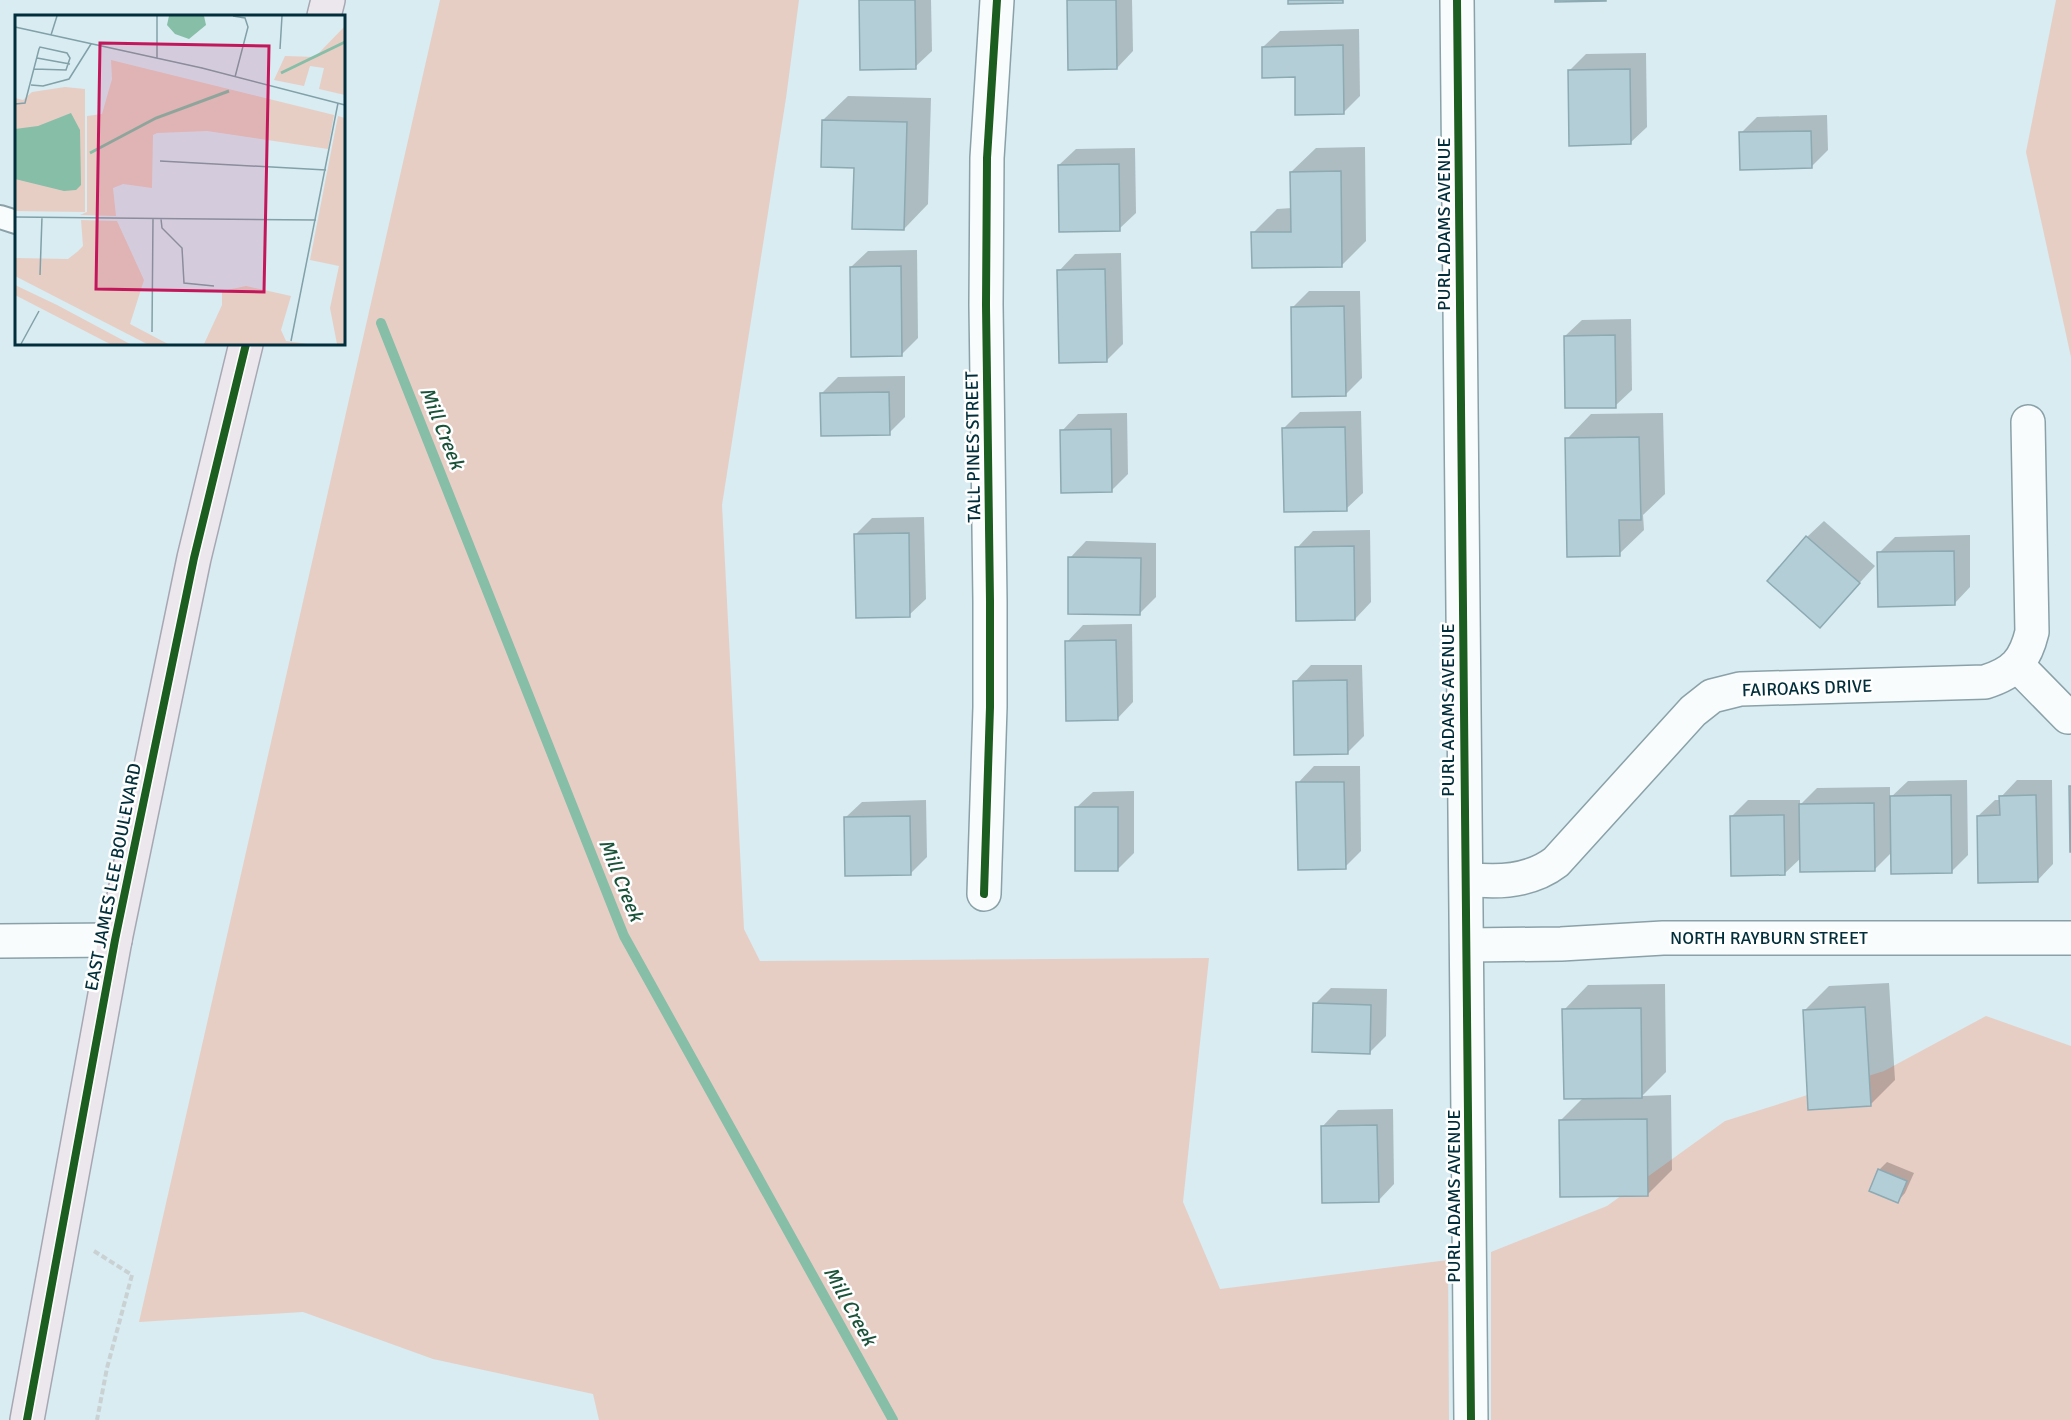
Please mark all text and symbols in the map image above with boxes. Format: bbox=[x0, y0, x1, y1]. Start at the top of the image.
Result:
inset map bbox=[15, 15, 345, 345]
street label: PURL ADAMS AVENUE bbox=[1433, 137, 1455, 311]
street label: TALL PINES STREET bbox=[961, 371, 985, 523]
water label: Mill Creek bbox=[414, 383, 471, 475]
street label: PURL ADAMS AVENUE bbox=[1437, 623, 1459, 797]
street label: FAIROAKS DRIVE bbox=[1741, 675, 1873, 701]
street label: EAST JAMES LEE BOULEVARD bbox=[80, 761, 146, 993]
water label: Mill Creek bbox=[593, 835, 650, 927]
street label: NORTH RAYBURN STREET bbox=[1670, 927, 1868, 949]
street label: PURL ADAMS AVENUE bbox=[1443, 1109, 1465, 1283]
water label: Mill Creek bbox=[818, 1262, 883, 1352]

